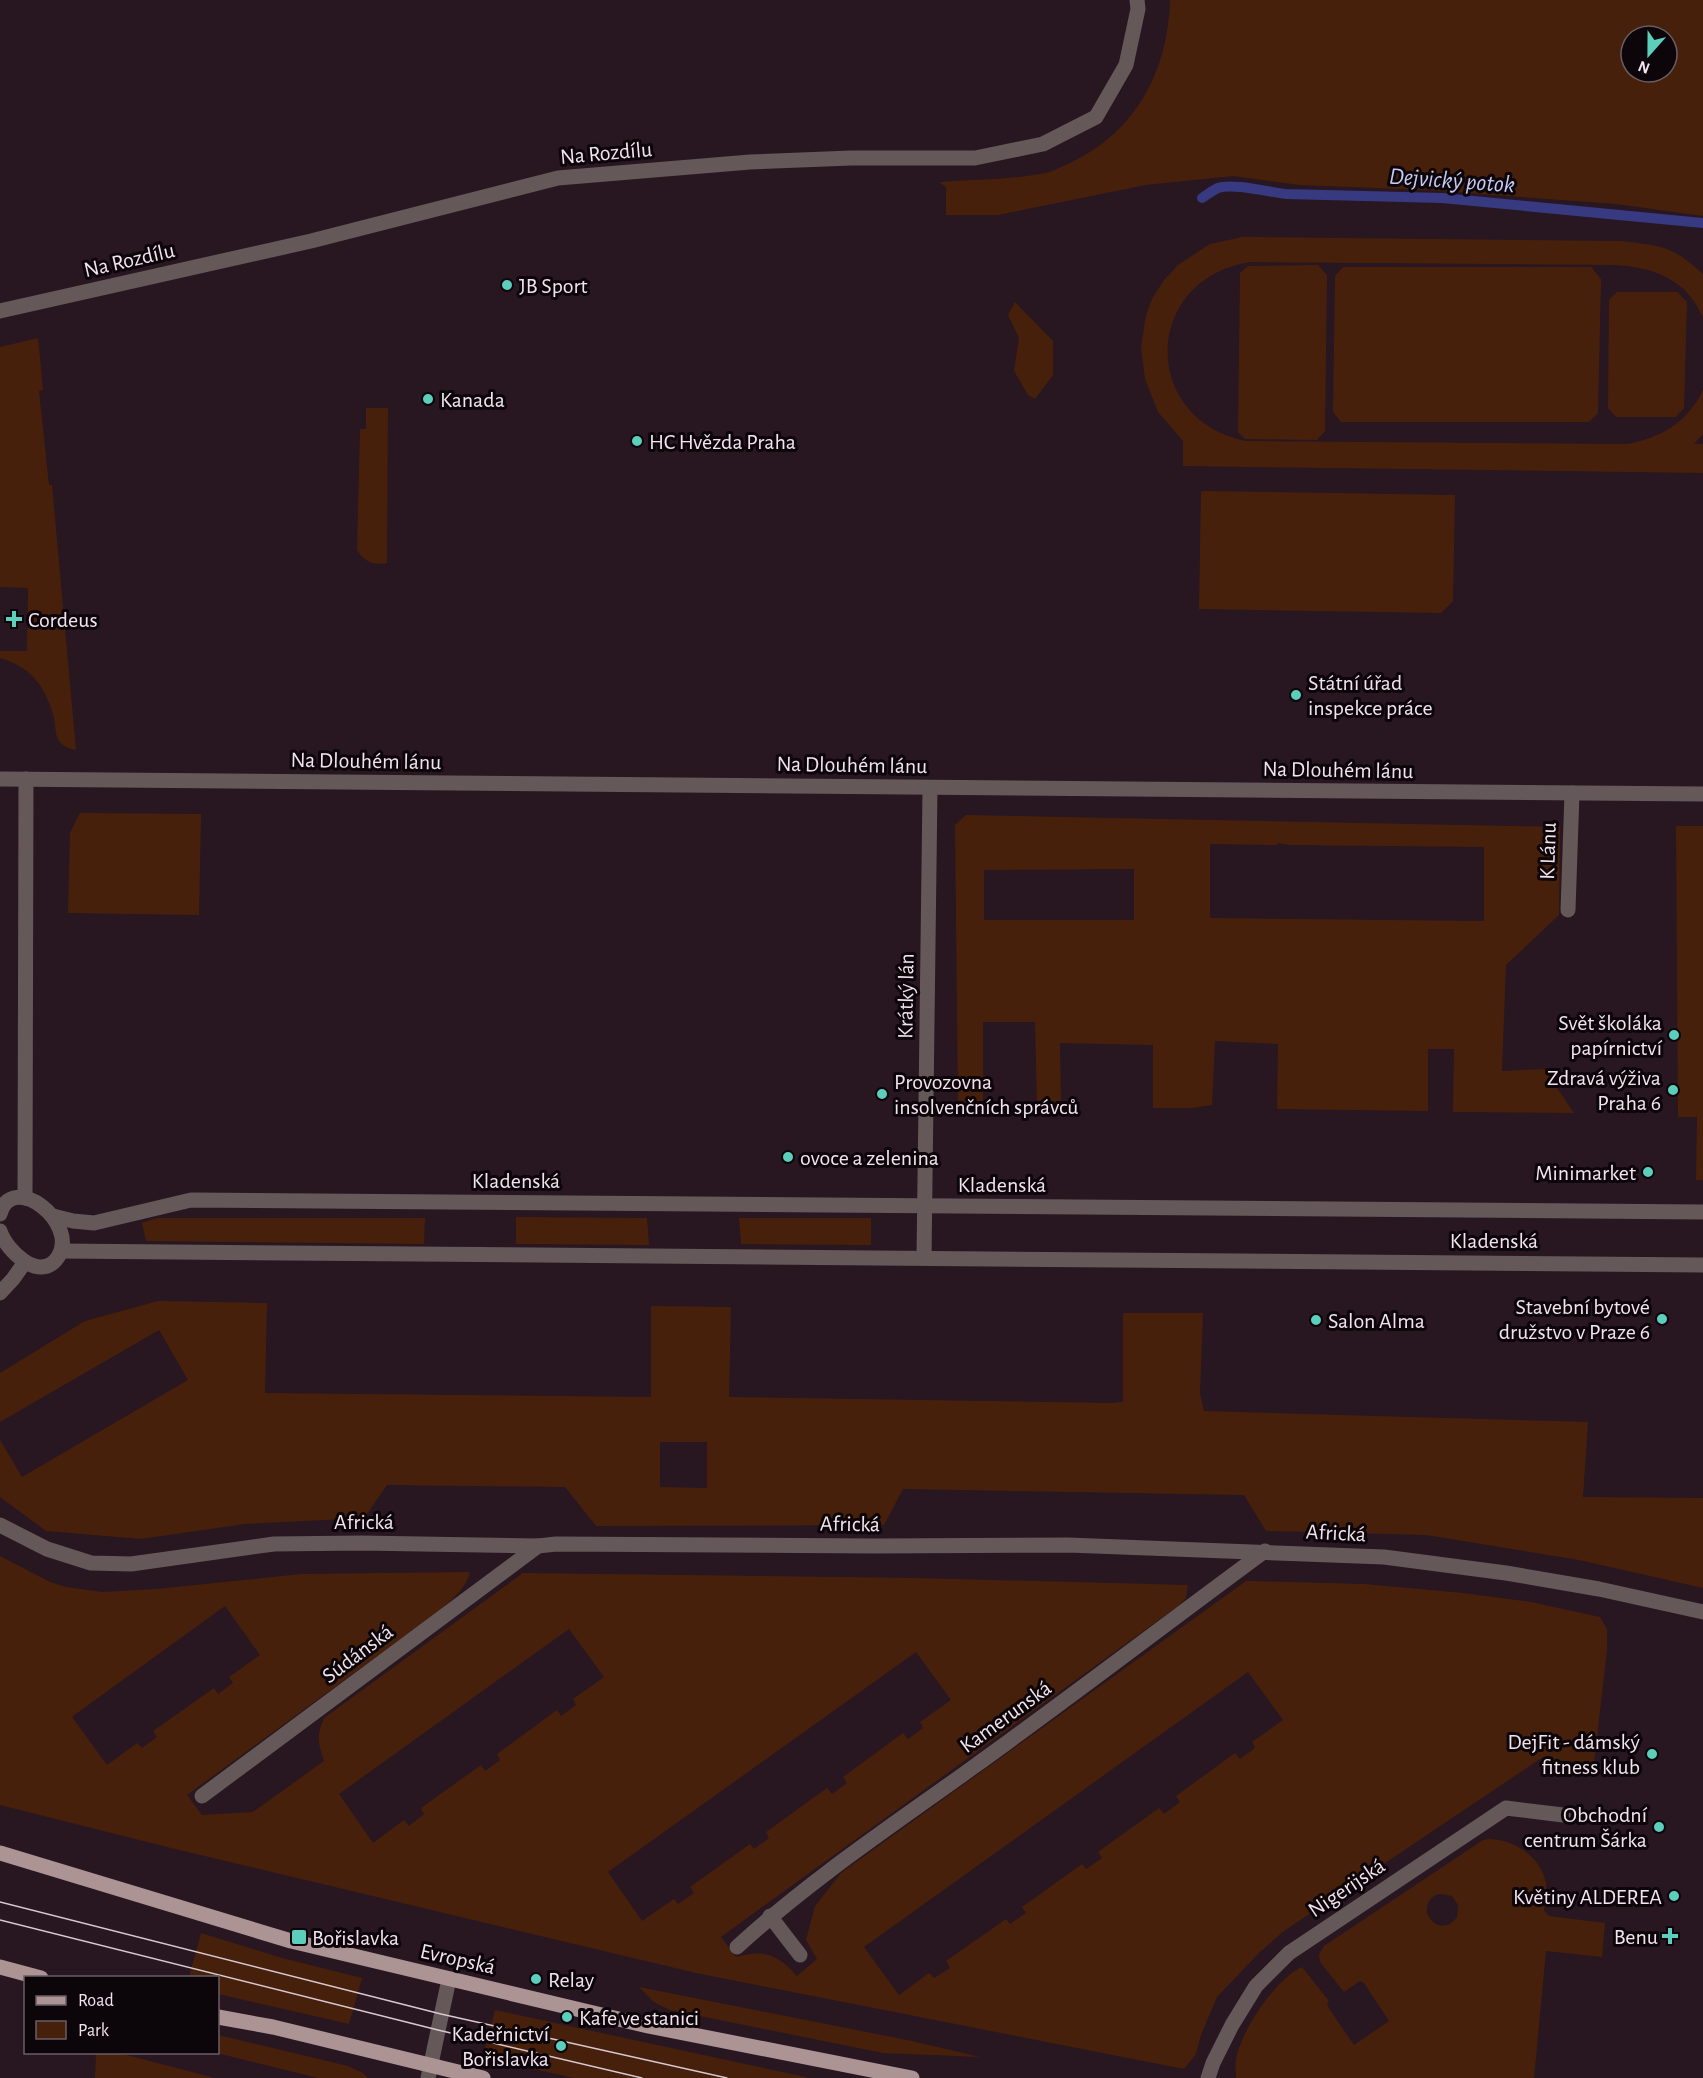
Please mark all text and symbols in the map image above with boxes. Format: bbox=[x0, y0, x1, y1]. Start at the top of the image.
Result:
north arrow bbox=[1619, 24, 1679, 84]
text: N bbox=[1636, 58, 1652, 77]
street label: Na Rozdílu bbox=[559, 138, 653, 168]
water label: Dejvický potok bbox=[1388, 165, 1516, 197]
street label: Na Rozdílu bbox=[82, 239, 177, 281]
place label: JB Sport bbox=[519, 275, 588, 297]
marker: JB Sport bbox=[500, 278, 514, 292]
place label: Kanada bbox=[440, 389, 505, 411]
marker: Kanada bbox=[421, 392, 435, 406]
place label: HC Hvězda Praha bbox=[649, 431, 796, 453]
marker: HC Hvězda Praha bbox=[630, 434, 644, 448]
place label: Cordeus bbox=[28, 609, 98, 631]
marker: Cordeus bbox=[5, 610, 23, 628]
place label: Státní úřad inspekce práce bbox=[1308, 672, 1433, 719]
marker: Státní úřad inspekce práce bbox=[1289, 688, 1303, 702]
street label: Na Dlouhém lánu bbox=[290, 749, 442, 773]
street label: Na Dlouhém lánu bbox=[776, 753, 928, 777]
street label: Na Dlouhém lánu bbox=[1262, 758, 1414, 782]
street label: K Lánu bbox=[1536, 822, 1560, 880]
street label: Krátký lán bbox=[894, 953, 918, 1039]
place label: Svět školáka papírnictví bbox=[1558, 1012, 1663, 1059]
marker: Svět školáka papírnictví bbox=[1667, 1028, 1681, 1042]
place label: Zdravá výživa Praha 6 bbox=[1547, 1067, 1661, 1114]
place label: Provozovna insolvenčních správců bbox=[894, 1071, 1079, 1118]
marker: Zdravá výživa Praha 6 bbox=[1666, 1083, 1680, 1097]
marker: Provozovna insolvenčních správců bbox=[875, 1087, 889, 1101]
place label: ovoce a zelenina bbox=[800, 1147, 939, 1169]
marker: ovoce a zelenina bbox=[781, 1150, 795, 1164]
place label: Minimarket bbox=[1535, 1162, 1636, 1184]
marker: Minimarket bbox=[1641, 1165, 1655, 1179]
street label: Kladenská bbox=[472, 1170, 560, 1192]
street label: Kladenská bbox=[958, 1174, 1046, 1196]
street label: Kladenská bbox=[1450, 1230, 1538, 1252]
place label: Stavební bytové družstvo v Praze 6 bbox=[1499, 1296, 1650, 1343]
place label: Salon Alma bbox=[1328, 1310, 1425, 1332]
marker: Stavební bytové družstvo v Praze 6 bbox=[1655, 1312, 1669, 1326]
marker: Salon Alma bbox=[1309, 1313, 1323, 1327]
street label: Africká bbox=[334, 1511, 394, 1533]
street label: Africká bbox=[820, 1512, 880, 1536]
street label: Africká bbox=[1305, 1520, 1367, 1546]
street label: Súdánská bbox=[318, 1620, 397, 1687]
street label: Kamerunská bbox=[956, 1677, 1055, 1757]
place label: DejFit - dámský fitness klub bbox=[1507, 1731, 1641, 1778]
marker: DejFit - dámský fitness klub bbox=[1645, 1747, 1659, 1761]
place label: Obchodní centrum Šárka bbox=[1524, 1804, 1648, 1851]
marker: Obchodní centrum Šárka bbox=[1652, 1820, 1666, 1834]
street label: Nigerijská bbox=[1304, 1854, 1389, 1921]
place label: Květiny ALDEREA bbox=[1513, 1886, 1662, 1908]
marker: Květiny ALDEREA bbox=[1667, 1889, 1681, 1903]
place label: Benu bbox=[1614, 1926, 1658, 1948]
place label: Bořislavka bbox=[312, 1927, 399, 1949]
marker: Bořislavka bbox=[290, 1928, 308, 1946]
marker: Benu bbox=[1663, 1929, 1677, 1943]
street label: Evropská bbox=[418, 1940, 497, 1978]
place label: Relay bbox=[548, 1969, 595, 1991]
marker: Relay bbox=[529, 1972, 543, 1986]
legend bbox=[24, 1976, 219, 2054]
text: Road bbox=[78, 1992, 114, 2010]
place label: Kafe ve stanici bbox=[579, 2007, 699, 2029]
marker: Kafe ve stanici bbox=[560, 2010, 574, 2024]
text: Park bbox=[78, 2022, 110, 2040]
place label: Kadeřnictví Bořislavka bbox=[452, 2023, 550, 2070]
marker: Kadeřnictví Bořislavka bbox=[554, 2039, 568, 2053]

